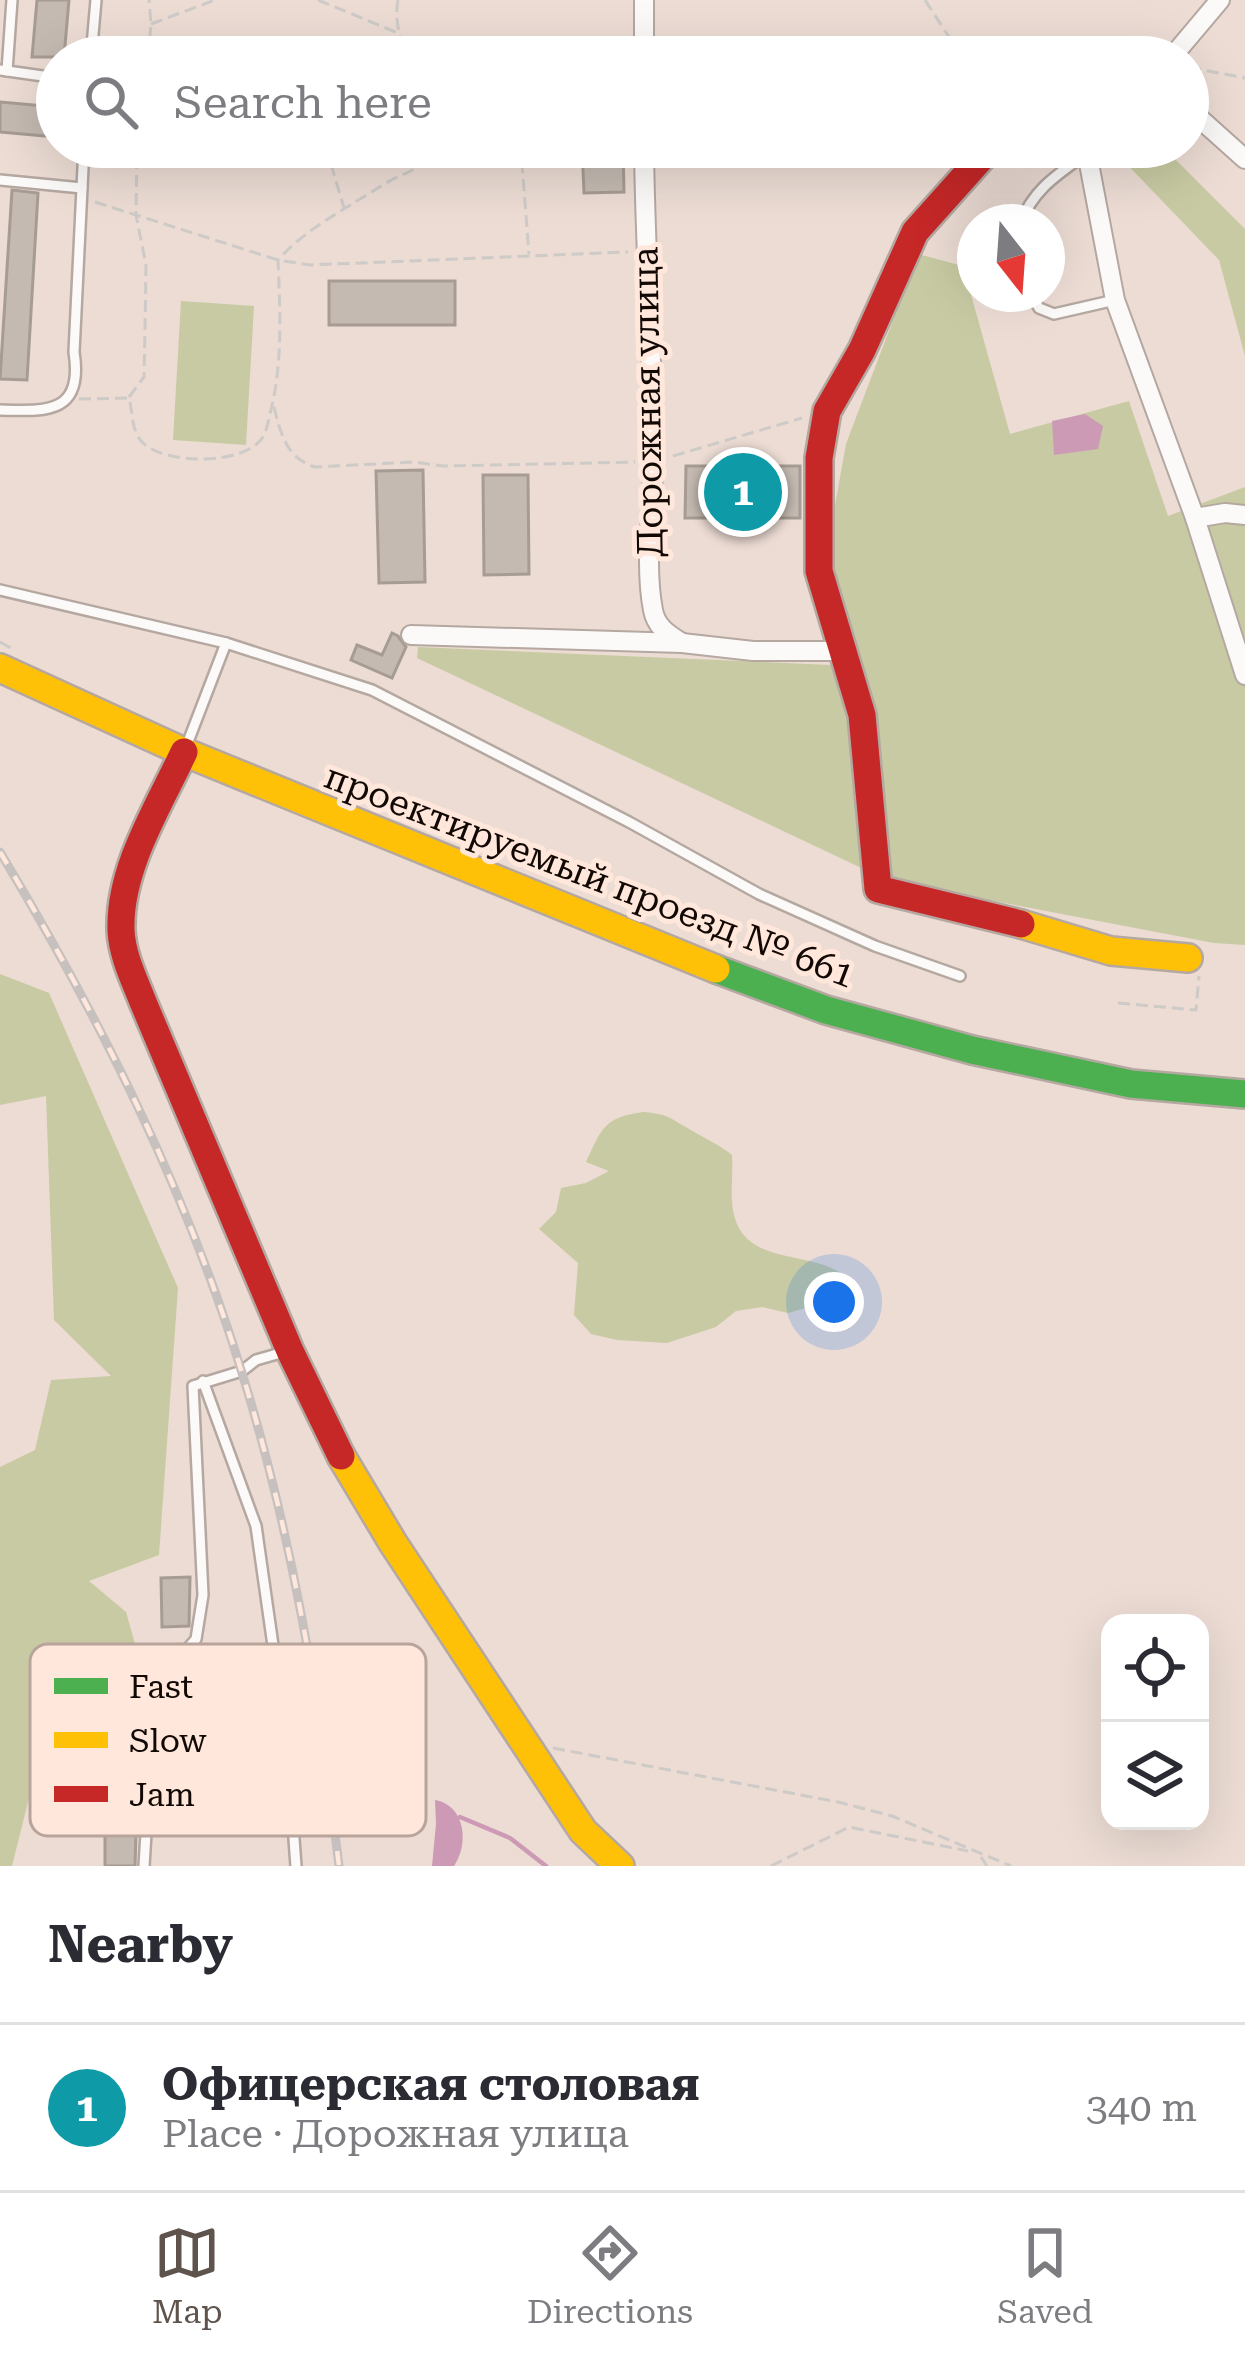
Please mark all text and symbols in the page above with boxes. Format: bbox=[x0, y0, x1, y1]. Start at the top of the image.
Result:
search box bbox=[36, 36, 1209, 168]
icon: search bbox=[78, 69, 144, 135]
text: Search here bbox=[174, 76, 432, 129]
north arrow bbox=[957, 204, 1065, 312]
street label: Дорожная улица bbox=[624, 246, 672, 558]
pin: 1 bbox=[704, 447, 782, 537]
street label: проектируемый проезд № 661 bbox=[319, 755, 860, 997]
your location bbox=[804, 1272, 864, 1332]
map controls bbox=[1101, 1614, 1209, 1830]
button: locate bbox=[1101, 1614, 1209, 1722]
legend bbox=[30, 1644, 426, 1836]
text: Fast bbox=[129, 1667, 193, 1706]
text: Slow bbox=[129, 1721, 207, 1760]
button: layers bbox=[1101, 1722, 1209, 1830]
text: Jam bbox=[129, 1775, 195, 1814]
text: Nearby bbox=[48, 1915, 233, 1974]
text: Офицерская столовая bbox=[162, 2058, 700, 2111]
text: 1 bbox=[76, 2085, 98, 2131]
text: 340 m bbox=[1086, 2085, 1197, 2131]
text: Place · Дорожная улица bbox=[162, 2111, 629, 2157]
tab: Map bbox=[152, 2220, 223, 2331]
tab: Directions bbox=[527, 2220, 693, 2331]
tab: Saved bbox=[997, 2220, 1093, 2331]

